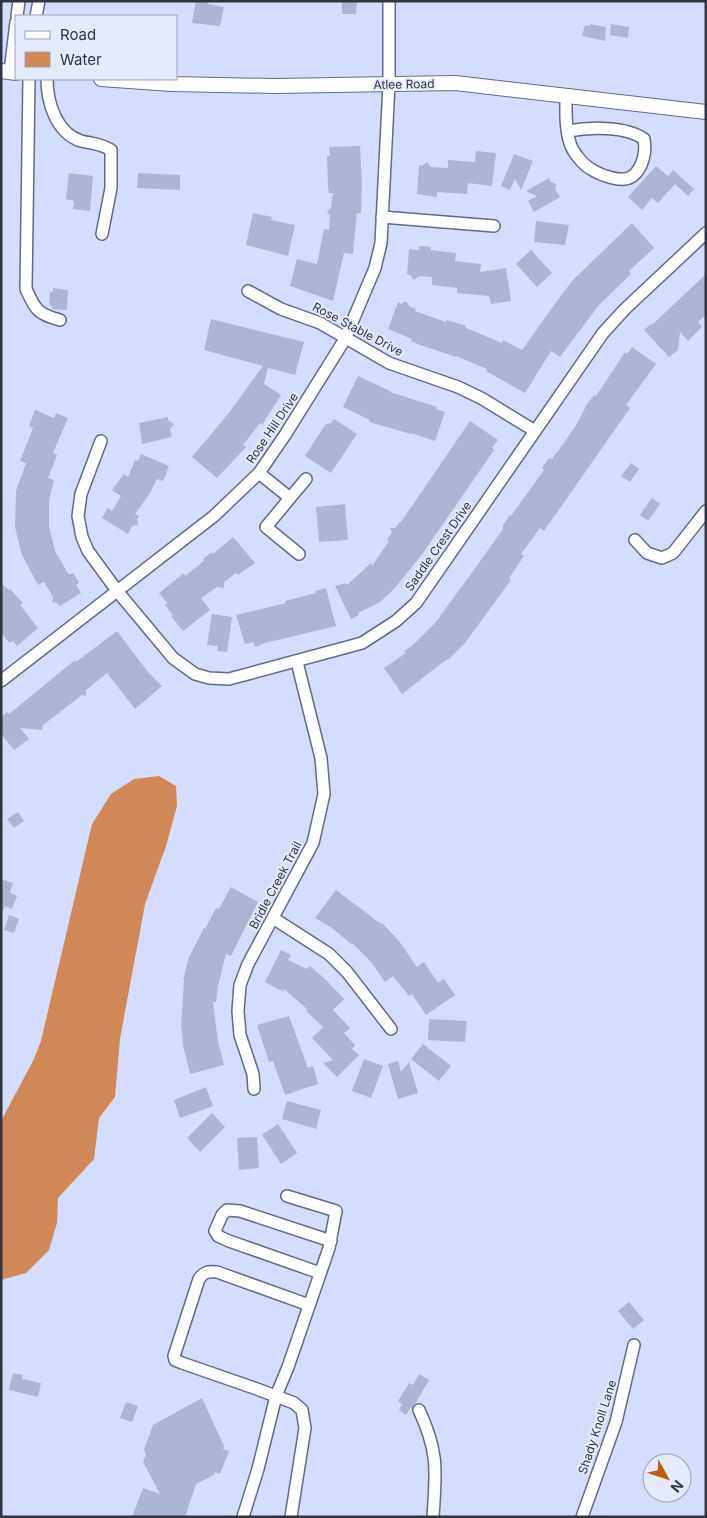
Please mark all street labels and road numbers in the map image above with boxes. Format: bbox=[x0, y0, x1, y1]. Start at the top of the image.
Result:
street label: Atlee Road bbox=[373, 76, 435, 92]
street label: Rose Stable Drive bbox=[310, 299, 406, 359]
street label: Rose Hill Drive bbox=[243, 390, 301, 466]
street label: Saddle Crest Drive bbox=[401, 498, 475, 594]
street label: Bridle Creek Trail bbox=[246, 839, 304, 931]
street label: Shady Knoll Lane bbox=[575, 1378, 619, 1476]

